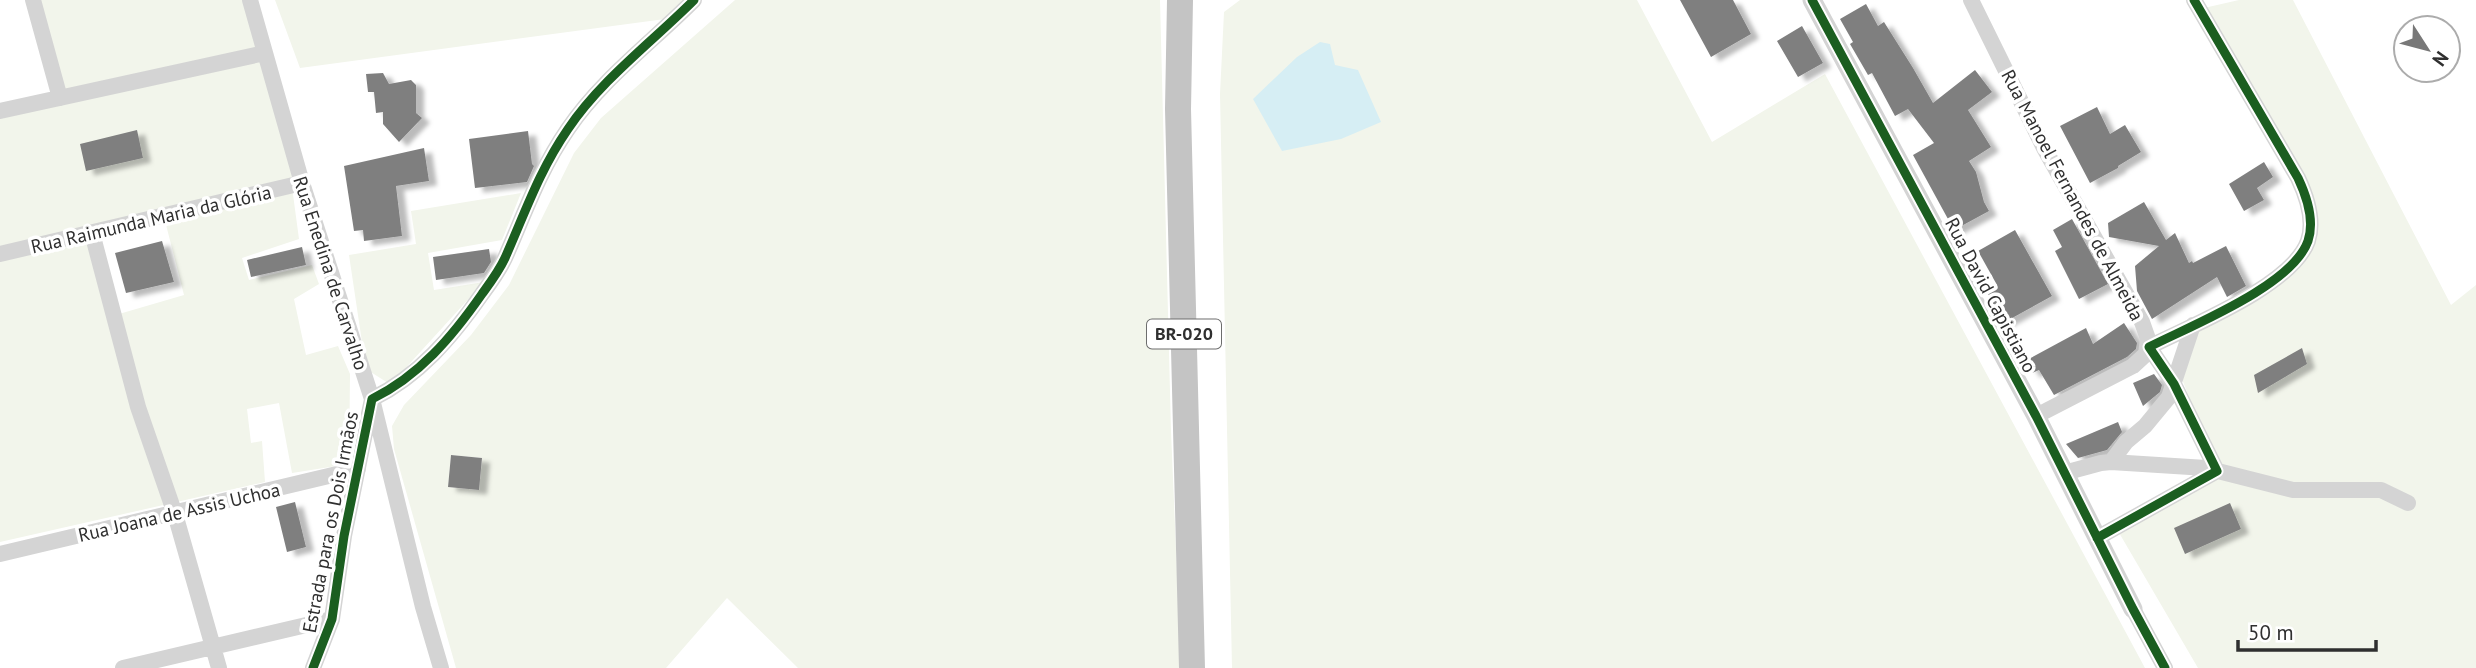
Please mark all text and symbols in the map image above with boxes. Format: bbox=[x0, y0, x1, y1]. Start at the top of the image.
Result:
north arrow bbox=[2392, 14, 2462, 84]
text: N bbox=[2427, 47, 2454, 71]
street label: Rua Manoel Fernandes de Almeida bbox=[1996, 65, 2150, 325]
street label: Rua Enedina de Carvalho bbox=[288, 173, 374, 373]
street label: Rua Raimunda Maria da Glória bbox=[29, 180, 273, 258]
street label: Rua David Capistiano bbox=[1940, 213, 2042, 377]
road number: BR-020 bbox=[1147, 320, 1221, 348]
street label: Estrada para os Dois Irmãos bbox=[297, 409, 363, 635]
street label: Rua Joana de Assis Uchoa bbox=[76, 477, 282, 547]
scale bar bbox=[2238, 608, 2376, 652]
text: 50 m bbox=[2248, 619, 2294, 646]

